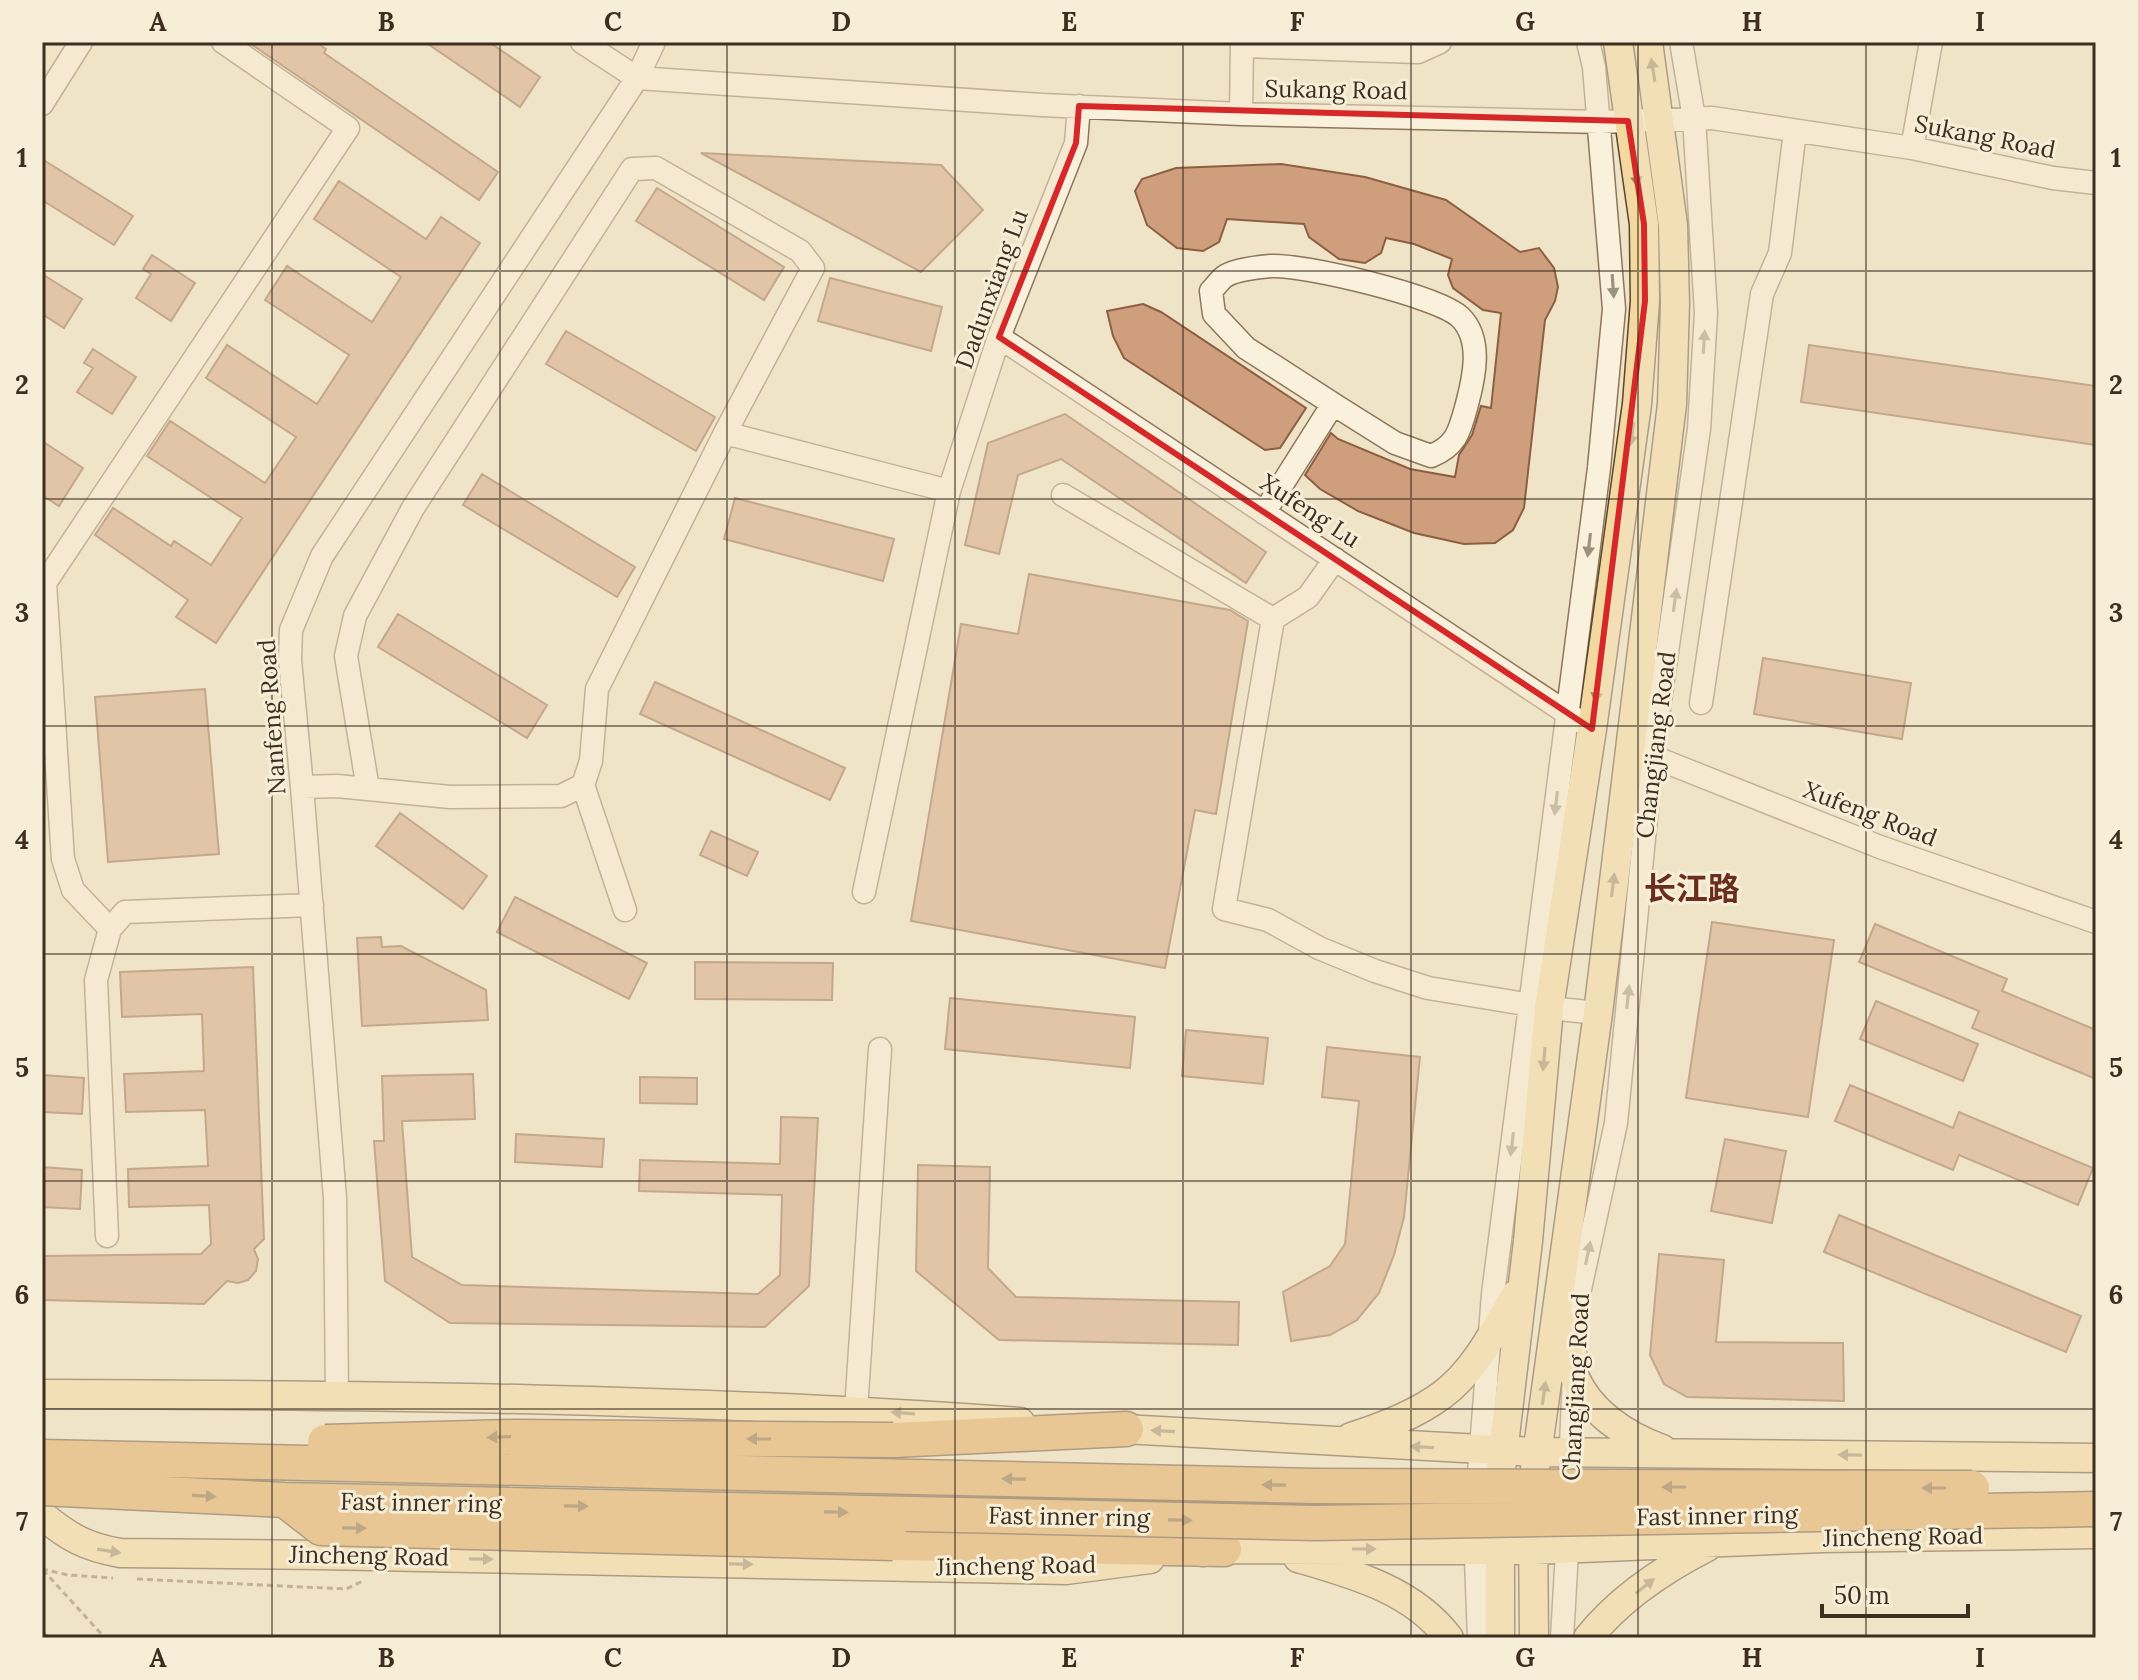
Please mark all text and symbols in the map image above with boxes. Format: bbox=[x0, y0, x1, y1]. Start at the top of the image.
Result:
text: A bbox=[149, 5, 167, 38]
text: B bbox=[377, 5, 395, 38]
text: C bbox=[604, 5, 622, 38]
text: D bbox=[831, 5, 851, 38]
text: E bbox=[1061, 5, 1077, 38]
text: F bbox=[1290, 5, 1305, 38]
text: G bbox=[1515, 5, 1535, 38]
text: H bbox=[1742, 5, 1762, 38]
text: I bbox=[1975, 5, 1985, 38]
one-way arrow bbox=[1646, 58, 1658, 83]
street label: Sukang Road bbox=[1264, 73, 1408, 106]
street label: Sukang Road bbox=[1912, 108, 2058, 165]
text: 1 bbox=[17, 141, 27, 174]
text: 1 bbox=[2111, 141, 2121, 174]
one-way arrow bbox=[1630, 163, 1643, 188]
street label: Dadunxiang Lu bbox=[948, 205, 1035, 373]
one-way arrow bbox=[1607, 274, 1620, 299]
one-way arrow bbox=[1698, 329, 1711, 354]
text: 2 bbox=[15, 368, 29, 401]
text: 2 bbox=[2109, 368, 2123, 401]
one-way arrow bbox=[1626, 421, 1639, 446]
street label: Xufeng Lu bbox=[1254, 467, 1366, 554]
one-way arrow bbox=[1583, 533, 1596, 558]
one-way arrow bbox=[1669, 587, 1682, 612]
text: 3 bbox=[15, 596, 29, 629]
text: 3 bbox=[2109, 596, 2123, 629]
street label: Nanfeng Road bbox=[251, 638, 292, 796]
street label: Changjiang Road bbox=[1629, 650, 1682, 840]
one-way arrow bbox=[1590, 679, 1603, 704]
street label: Xufeng Road bbox=[1799, 774, 1941, 853]
one-way arrow bbox=[1550, 791, 1563, 816]
text: 4 bbox=[15, 823, 29, 856]
text: 4 bbox=[2109, 823, 2123, 856]
district label: 长江路 bbox=[1644, 868, 1740, 909]
one-way arrow bbox=[1606, 872, 1619, 897]
one-way arrow bbox=[1622, 984, 1635, 1009]
one-way arrow bbox=[1538, 1047, 1551, 1072]
text: 5 bbox=[15, 1051, 29, 1084]
text: 5 bbox=[2109, 1051, 2123, 1084]
one-way arrow bbox=[1506, 1132, 1519, 1157]
one-way arrow bbox=[1582, 1241, 1595, 1266]
text: 6 bbox=[15, 1278, 29, 1311]
text: 6 bbox=[2109, 1278, 2123, 1311]
street label: Changjiang Road bbox=[1555, 1292, 1596, 1482]
one-way arrow bbox=[1538, 1380, 1551, 1405]
one-way arrow bbox=[890, 1406, 915, 1419]
one-way arrow bbox=[1150, 1425, 1175, 1438]
one-way arrow bbox=[486, 1431, 511, 1444]
one-way arrow bbox=[746, 1433, 771, 1445]
one-way arrow bbox=[1409, 1440, 1434, 1453]
one-way arrow bbox=[1837, 1449, 1862, 1461]
one-way arrow bbox=[1001, 1473, 1026, 1486]
one-way arrow bbox=[1261, 1479, 1286, 1492]
one-way arrow bbox=[1661, 1481, 1686, 1493]
one-way arrow bbox=[1921, 1482, 1946, 1494]
street label: Fast inner ring bbox=[340, 1486, 503, 1519]
one-way arrow bbox=[192, 1489, 217, 1502]
street label: Fast inner ring bbox=[1636, 1499, 1799, 1532]
one-way arrow bbox=[564, 1500, 589, 1512]
street label: Fast inner ring bbox=[988, 1500, 1151, 1533]
text: 7 bbox=[16, 1505, 28, 1538]
text: 7 bbox=[2110, 1505, 2122, 1538]
one-way arrow bbox=[824, 1506, 849, 1518]
one-way arrow bbox=[1168, 1513, 1193, 1526]
street label: Jincheng Road bbox=[1822, 1520, 1983, 1553]
one-way arrow bbox=[342, 1522, 367, 1535]
street label: Jincheng Road bbox=[288, 1539, 449, 1572]
one-way arrow bbox=[1352, 1543, 1377, 1555]
one-way arrow bbox=[97, 1545, 122, 1558]
street label: Jincheng Road bbox=[935, 1549, 1096, 1582]
one-way arrow bbox=[469, 1552, 494, 1565]
one-way arrow bbox=[729, 1558, 754, 1570]
scale bar bbox=[1822, 1568, 1968, 1618]
one-way arrow bbox=[1635, 1578, 1656, 1594]
text: 50 m bbox=[1834, 1580, 1890, 1611]
text: A bbox=[149, 1641, 167, 1674]
text: B bbox=[377, 1641, 395, 1674]
text: C bbox=[604, 1641, 622, 1674]
text: D bbox=[831, 1641, 851, 1674]
text: E bbox=[1061, 1641, 1077, 1674]
text: F bbox=[1290, 1641, 1305, 1674]
text: G bbox=[1515, 1641, 1535, 1674]
text: H bbox=[1742, 1641, 1762, 1674]
text: I bbox=[1975, 1641, 1985, 1674]

